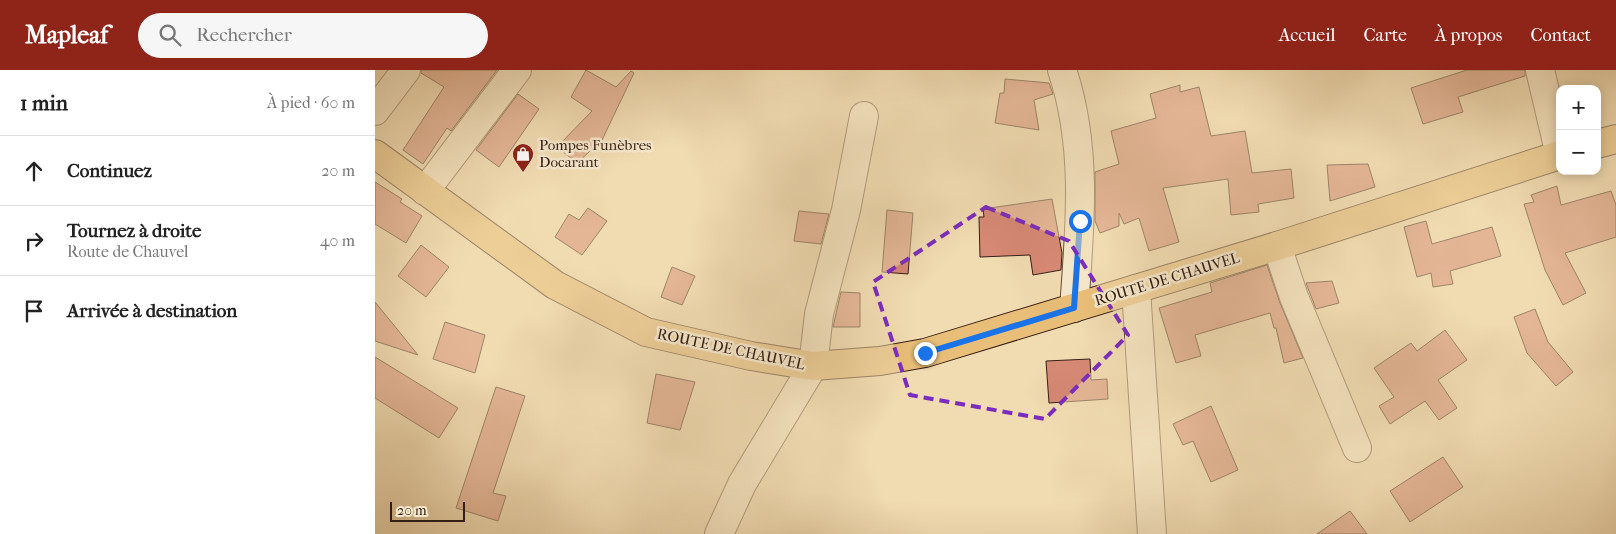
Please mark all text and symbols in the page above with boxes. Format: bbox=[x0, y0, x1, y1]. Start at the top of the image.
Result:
search box bbox=[138, 13, 488, 58]
text: Mapleaf bbox=[25, 21, 108, 49]
icon: search bbox=[156, 21, 184, 49]
text: Rechercher bbox=[196, 24, 292, 46]
text: Accueil bbox=[1279, 25, 1336, 46]
text: Carte bbox=[1364, 25, 1407, 46]
text: À propos bbox=[1435, 25, 1502, 46]
text: Contact bbox=[1530, 25, 1591, 46]
map controls bbox=[1556, 85, 1601, 175]
button: + bbox=[1556, 85, 1601, 130]
text: 1 min bbox=[20, 91, 68, 115]
text: À pied · 60 m bbox=[267, 93, 355, 112]
button: − bbox=[1556, 130, 1601, 175]
place label: Pompes Funèbres Docarant bbox=[539, 136, 652, 171]
shop icon: Pompes Funèbres Docarant bbox=[511, 142, 535, 173]
icon: ahead bbox=[20, 157, 48, 185]
text: Continuez bbox=[67, 160, 152, 182]
text: 20 m bbox=[321, 161, 355, 180]
route start bbox=[1069, 210, 1092, 233]
text: Tournez à droite bbox=[67, 220, 201, 242]
icon: right bbox=[20, 227, 48, 255]
text: 40 m bbox=[320, 231, 355, 250]
text: Route de Chauvel bbox=[67, 242, 188, 261]
street label: ROUTE DE CHAUVEL bbox=[1092, 248, 1242, 310]
icon: arrive bbox=[20, 297, 48, 325]
text: Arrivée à destination bbox=[67, 300, 237, 322]
street label: ROUTE DE CHAUVEL bbox=[656, 325, 806, 373]
route end bbox=[914, 342, 937, 365]
scale bar bbox=[390, 499, 465, 522]
text: 20 m bbox=[397, 502, 427, 519]

